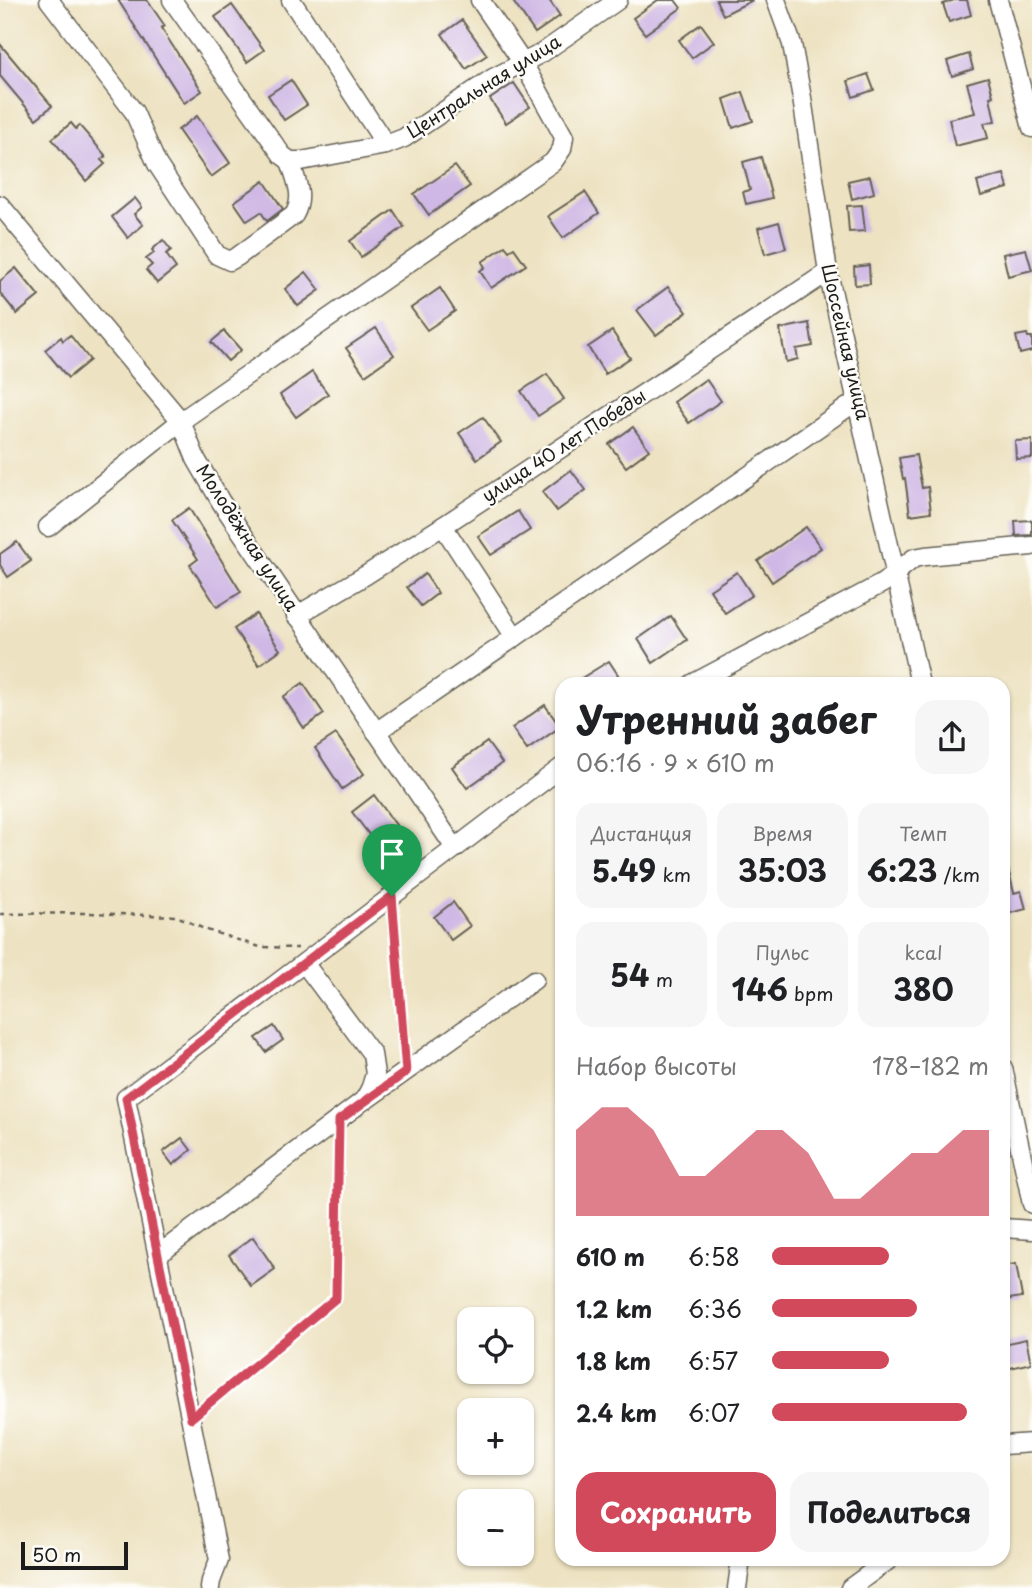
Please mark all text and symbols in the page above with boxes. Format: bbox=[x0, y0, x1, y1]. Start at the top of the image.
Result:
street label: Центральная улица bbox=[401, 27, 566, 144]
street label: Шоссейная улица bbox=[815, 261, 878, 423]
street label: улица 40 лет Победы bbox=[476, 381, 651, 508]
street label: Молодёжная улица bbox=[190, 458, 306, 617]
text: Утренний забег bbox=[576, 690, 876, 747]
button: share bbox=[915, 700, 989, 774]
text: 06:16 · 9 × 610 m bbox=[576, 745, 775, 780]
text: Дистанция bbox=[591, 819, 692, 847]
text: Время bbox=[752, 819, 813, 847]
text: Темп bbox=[899, 819, 948, 847]
pin bbox=[362, 824, 422, 896]
icon: arrive bbox=[373, 835, 411, 873]
text: 5.49 bbox=[592, 847, 656, 892]
text: 35:03 bbox=[738, 847, 827, 892]
text: 6:23 bbox=[867, 847, 937, 892]
text: km bbox=[656, 860, 691, 888]
text: /km bbox=[937, 860, 980, 888]
text: Пульс bbox=[756, 938, 809, 966]
text: kcal bbox=[905, 938, 942, 966]
text: 54 bbox=[610, 952, 650, 997]
text: m bbox=[650, 965, 673, 993]
text: 146 bbox=[732, 966, 788, 1011]
text: 380 bbox=[893, 966, 954, 1011]
text: bpm bbox=[788, 979, 833, 1007]
text: Набор высоты bbox=[576, 1048, 737, 1083]
text: 178–182 m bbox=[872, 1048, 989, 1083]
text: 610 m bbox=[576, 1239, 645, 1274]
text: 6:58 bbox=[688, 1239, 740, 1274]
text: 1.2 km bbox=[576, 1291, 652, 1326]
text: 6:36 bbox=[688, 1291, 742, 1326]
map controls bbox=[457, 1307, 534, 1566]
button: locate bbox=[457, 1307, 534, 1384]
text: 1.8 km bbox=[576, 1343, 651, 1378]
text: 6:57 bbox=[688, 1343, 738, 1378]
text: 2.4 km bbox=[576, 1395, 657, 1430]
text: 6:07 bbox=[688, 1395, 740, 1430]
button: + bbox=[457, 1398, 534, 1475]
button: Сохранить bbox=[576, 1472, 776, 1552]
button: Поделиться bbox=[790, 1472, 989, 1552]
button: − bbox=[457, 1489, 534, 1566]
scale bar bbox=[21, 1539, 128, 1571]
text: 50 m bbox=[32, 1540, 81, 1568]

